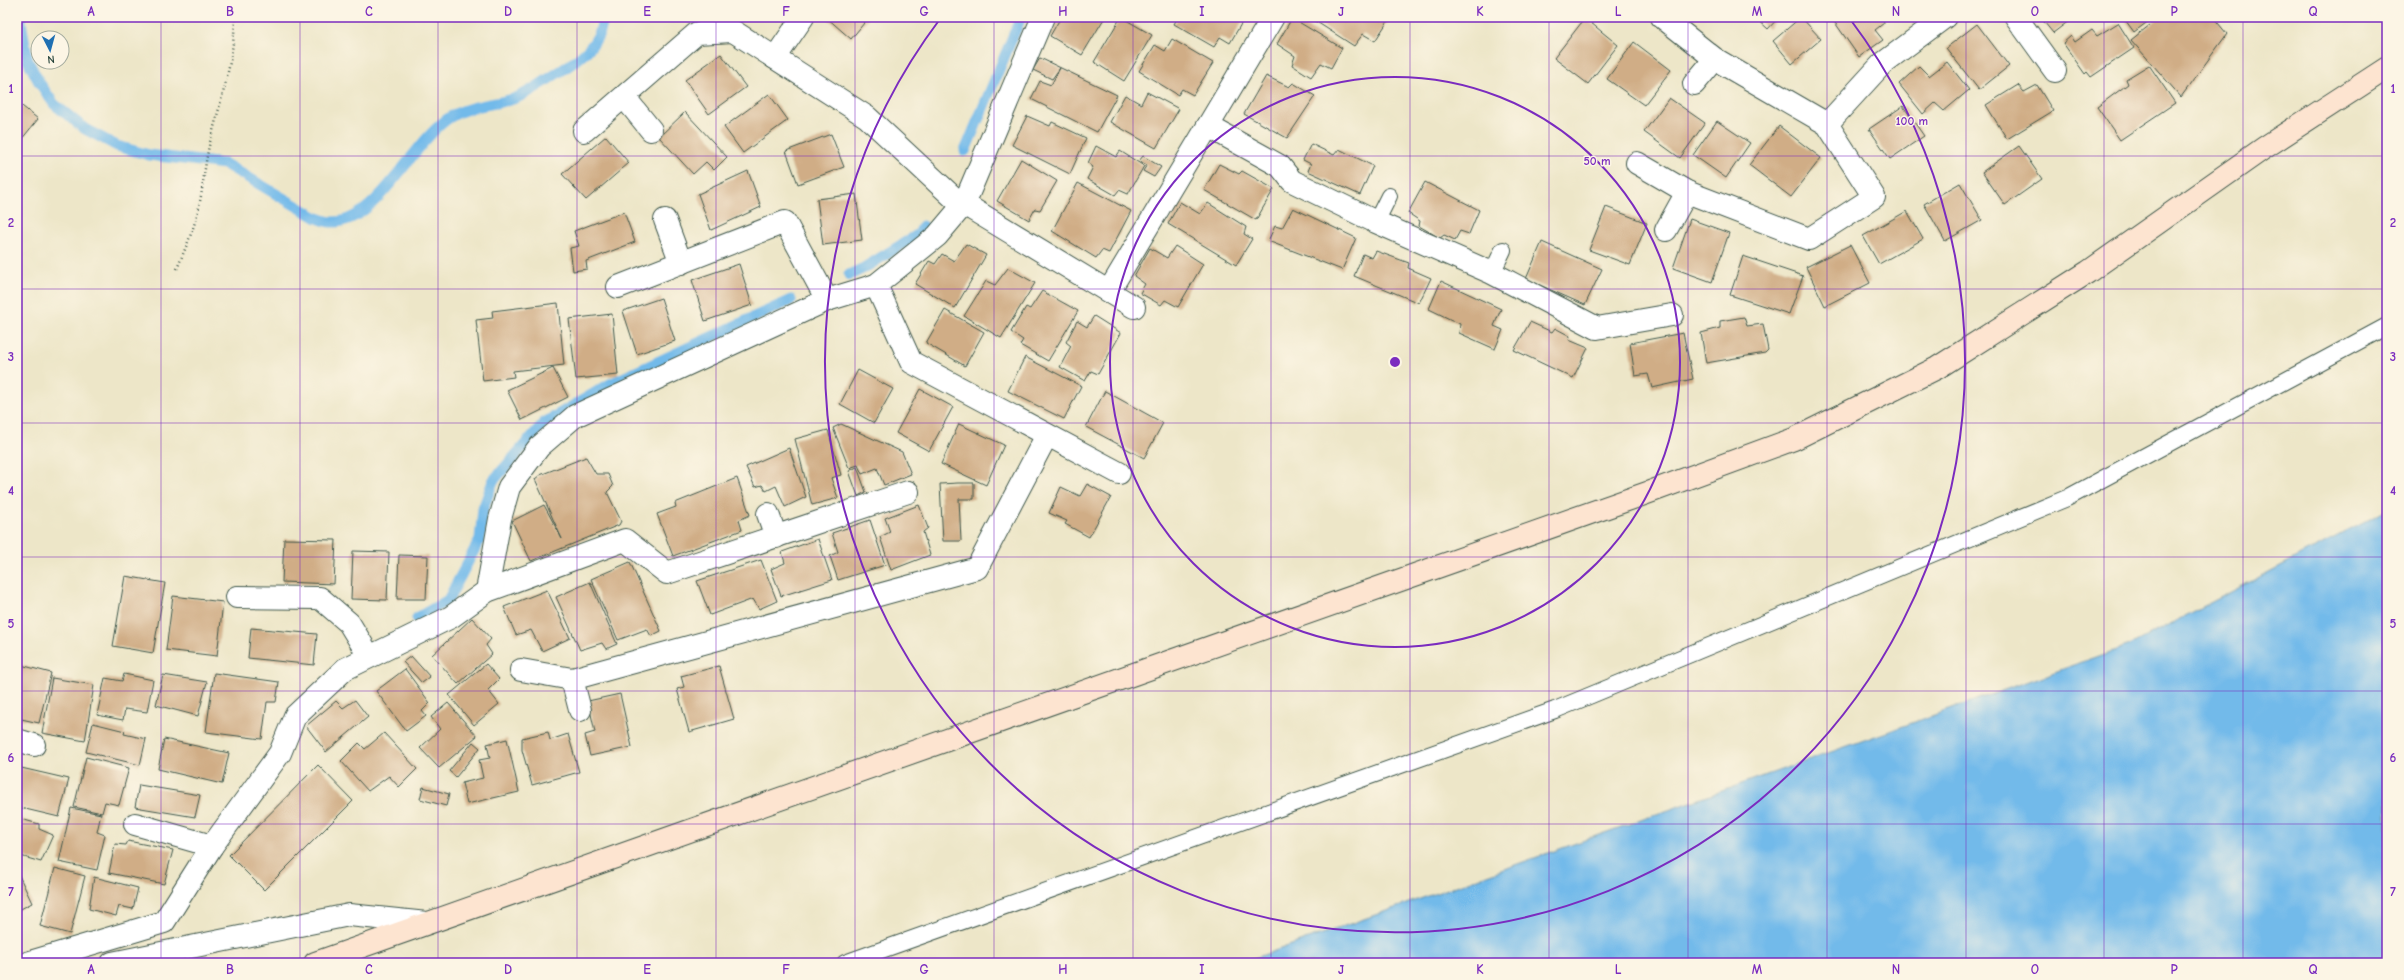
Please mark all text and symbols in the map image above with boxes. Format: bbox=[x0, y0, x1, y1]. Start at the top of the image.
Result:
text: A bbox=[87, 4, 95, 19]
text: B bbox=[226, 4, 234, 19]
text: C bbox=[365, 4, 373, 19]
text: D bbox=[504, 4, 512, 19]
text: E bbox=[643, 4, 651, 19]
text: F bbox=[782, 4, 790, 19]
text: G bbox=[919, 4, 929, 19]
text: H bbox=[1058, 4, 1068, 19]
text: I bbox=[1199, 4, 1205, 19]
text: J bbox=[1338, 4, 1344, 19]
text: K bbox=[1476, 4, 1484, 19]
text: L bbox=[1615, 4, 1622, 19]
text: M bbox=[1752, 4, 1763, 19]
text: N bbox=[1892, 4, 1900, 19]
text: O bbox=[2031, 4, 2039, 19]
text: P bbox=[2170, 4, 2178, 19]
text: Q bbox=[2308, 4, 2318, 19]
north arrow bbox=[30, 30, 70, 70]
text: N bbox=[47, 53, 55, 66]
text: 1 bbox=[8, 81, 14, 96]
text: 1 bbox=[2390, 81, 2396, 96]
text: 100 m bbox=[1896, 114, 1928, 128]
text: 50 m bbox=[1583, 154, 1611, 168]
text: 2 bbox=[8, 215, 14, 230]
text: 2 bbox=[2390, 215, 2396, 230]
text: 3 bbox=[8, 349, 14, 364]
text: 3 bbox=[2390, 349, 2396, 364]
centre of rings bbox=[1388, 355, 1402, 369]
text: 4 bbox=[8, 483, 14, 498]
text: 4 bbox=[2390, 483, 2396, 498]
text: 5 bbox=[8, 616, 15, 631]
text: 5 bbox=[2390, 616, 2397, 631]
text: 6 bbox=[8, 750, 15, 765]
text: 6 bbox=[2390, 750, 2397, 765]
text: 7 bbox=[8, 884, 14, 899]
text: 7 bbox=[2390, 884, 2396, 899]
text: A bbox=[87, 962, 95, 977]
text: B bbox=[226, 962, 234, 977]
text: C bbox=[365, 962, 373, 977]
text: D bbox=[504, 962, 512, 977]
text: E bbox=[643, 962, 651, 977]
text: F bbox=[782, 962, 790, 977]
text: G bbox=[919, 962, 929, 977]
text: H bbox=[1058, 962, 1068, 977]
text: I bbox=[1199, 962, 1205, 977]
text: J bbox=[1338, 962, 1344, 977]
text: K bbox=[1476, 962, 1484, 977]
text: L bbox=[1615, 962, 1622, 977]
text: M bbox=[1752, 962, 1763, 977]
text: N bbox=[1892, 962, 1900, 977]
text: O bbox=[2031, 962, 2039, 977]
text: P bbox=[2170, 962, 2178, 977]
text: Q bbox=[2308, 962, 2318, 977]

